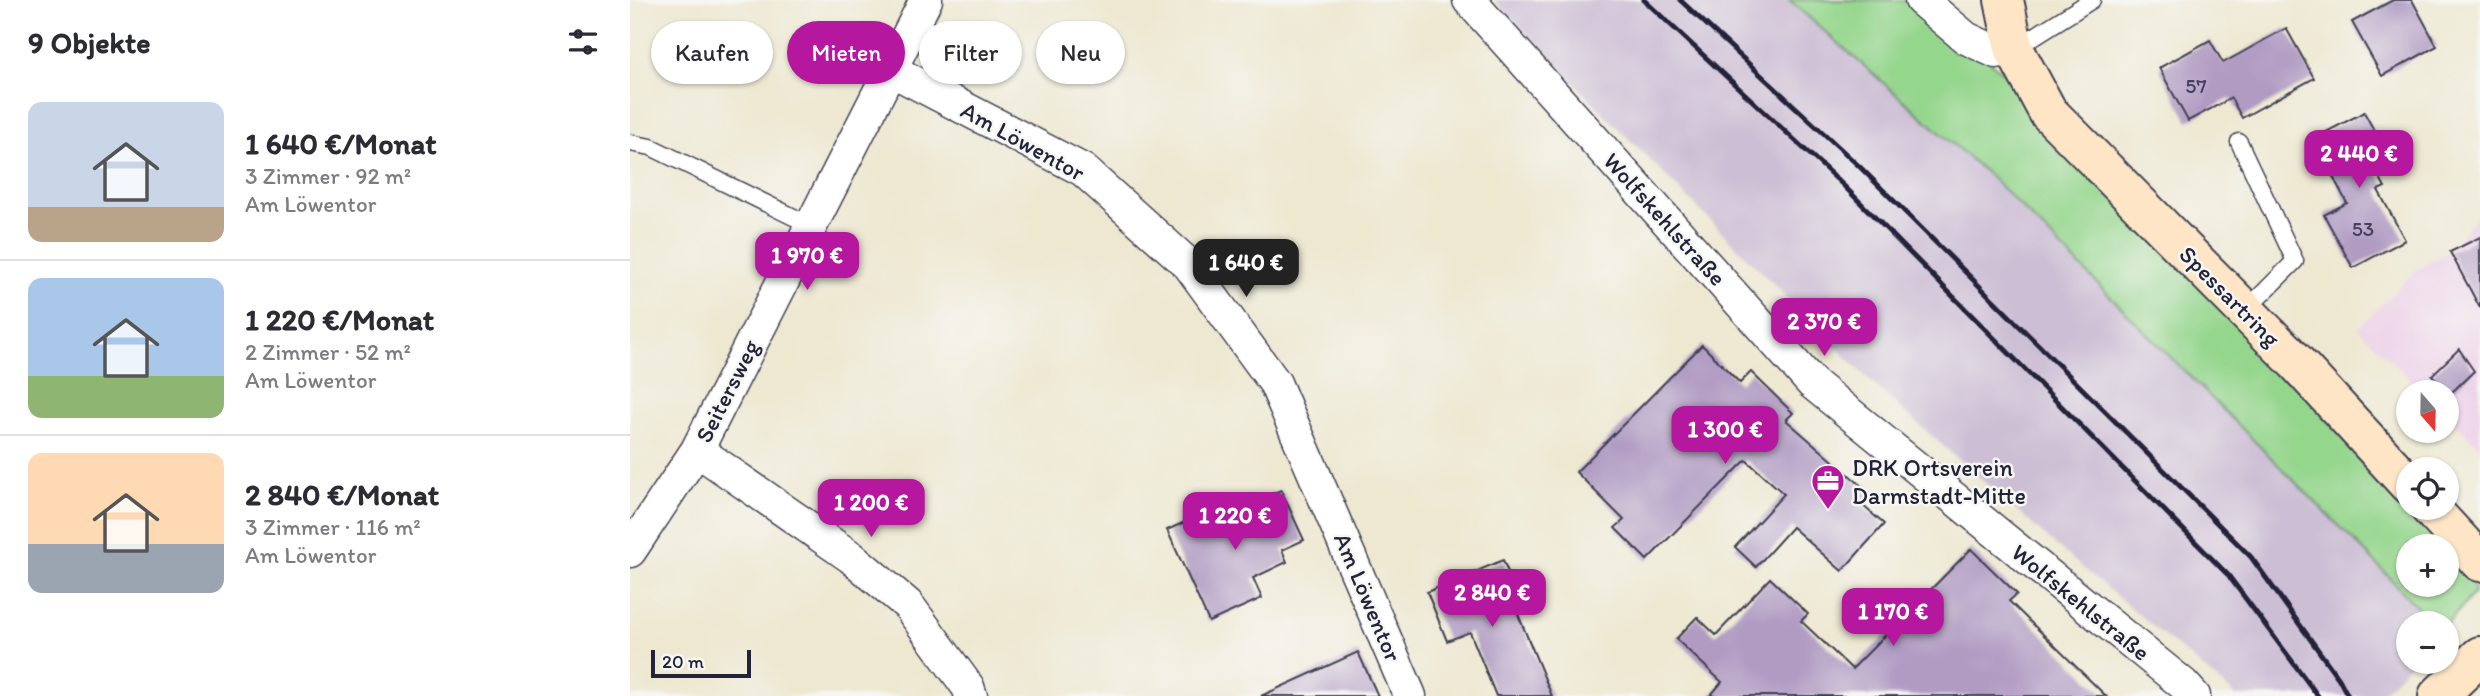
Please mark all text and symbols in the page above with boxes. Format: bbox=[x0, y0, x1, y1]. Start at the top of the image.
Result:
chip: Kaufen bbox=[651, 21, 773, 84]
chip: Mieten bbox=[787, 21, 905, 84]
chip: Filter bbox=[919, 21, 1022, 84]
chip: Neu bbox=[1036, 21, 1125, 84]
icon: filters bbox=[564, 23, 602, 61]
text: 9 Objekte bbox=[28, 24, 151, 61]
house number: 57 bbox=[2185, 73, 2207, 98]
street label: Am Löwentor bbox=[956, 95, 1090, 187]
text: 1 640 €/Monat bbox=[245, 125, 436, 162]
icon: home bbox=[84, 130, 168, 214]
pin: 2 440 € bbox=[2294, 130, 2424, 190]
text: 2 440 € bbox=[2320, 139, 2398, 167]
street label: Wolfskehlstraße bbox=[1598, 146, 1732, 292]
text: 3 Zimmer · 92 m² bbox=[245, 162, 411, 190]
text: Am Löwentor bbox=[245, 190, 376, 218]
house number: 53 bbox=[2352, 216, 2374, 241]
pin: 1 970 € bbox=[742, 232, 872, 292]
street label: Spessartring bbox=[2173, 239, 2287, 353]
pin: 1 640 € bbox=[1181, 240, 1311, 299]
text: 1 970 € bbox=[771, 241, 843, 269]
text: 1 640 € bbox=[1209, 248, 1283, 276]
pin: 2 370 € bbox=[1759, 298, 1889, 358]
text: 1 220 €/Monat bbox=[245, 301, 434, 338]
icon: home bbox=[84, 306, 168, 390]
text: 2 370 € bbox=[1787, 307, 1861, 335]
street label: Seitersweg bbox=[689, 334, 766, 447]
text: 2 Zimmer · 52 m² bbox=[245, 338, 411, 366]
text: Am Löwentor bbox=[245, 366, 376, 394]
north arrow bbox=[2396, 380, 2459, 443]
map controls bbox=[2396, 380, 2459, 674]
pin: 1 300 € bbox=[1660, 406, 1790, 466]
text: 1 300 € bbox=[1687, 415, 1763, 443]
place label: DRK Ortsverein Darmstadt-Mitte bbox=[1852, 453, 2026, 510]
button: locate bbox=[2396, 457, 2459, 520]
office icon: DRK Ortsverein Darmstadt-Mitte bbox=[1809, 462, 1847, 511]
text: 2 840 €/Monat bbox=[245, 476, 439, 513]
pin: 1 200 € bbox=[806, 480, 936, 539]
icon: home bbox=[84, 481, 168, 565]
text: 1 200 € bbox=[834, 488, 908, 516]
pin: 1 220 € bbox=[1170, 492, 1300, 552]
text: 1 220 € bbox=[1199, 501, 1271, 529]
text: 3 Zimmer · 116 m² bbox=[245, 513, 421, 541]
street label: Am Löwentor bbox=[1328, 528, 1408, 666]
button: + bbox=[2396, 534, 2459, 597]
street label: Wolfskehlstraße bbox=[2006, 537, 2156, 667]
text: Am Löwentor bbox=[245, 541, 376, 569]
pin: 2 840 € bbox=[1427, 570, 1557, 629]
text: 2 840 € bbox=[1454, 578, 1530, 606]
pin: 1 170 € bbox=[1828, 588, 1958, 648]
text: 1 170 € bbox=[1858, 597, 1928, 625]
button: − bbox=[2396, 611, 2459, 674]
scale bar bbox=[651, 647, 751, 679]
text: 20 m bbox=[662, 650, 704, 673]

